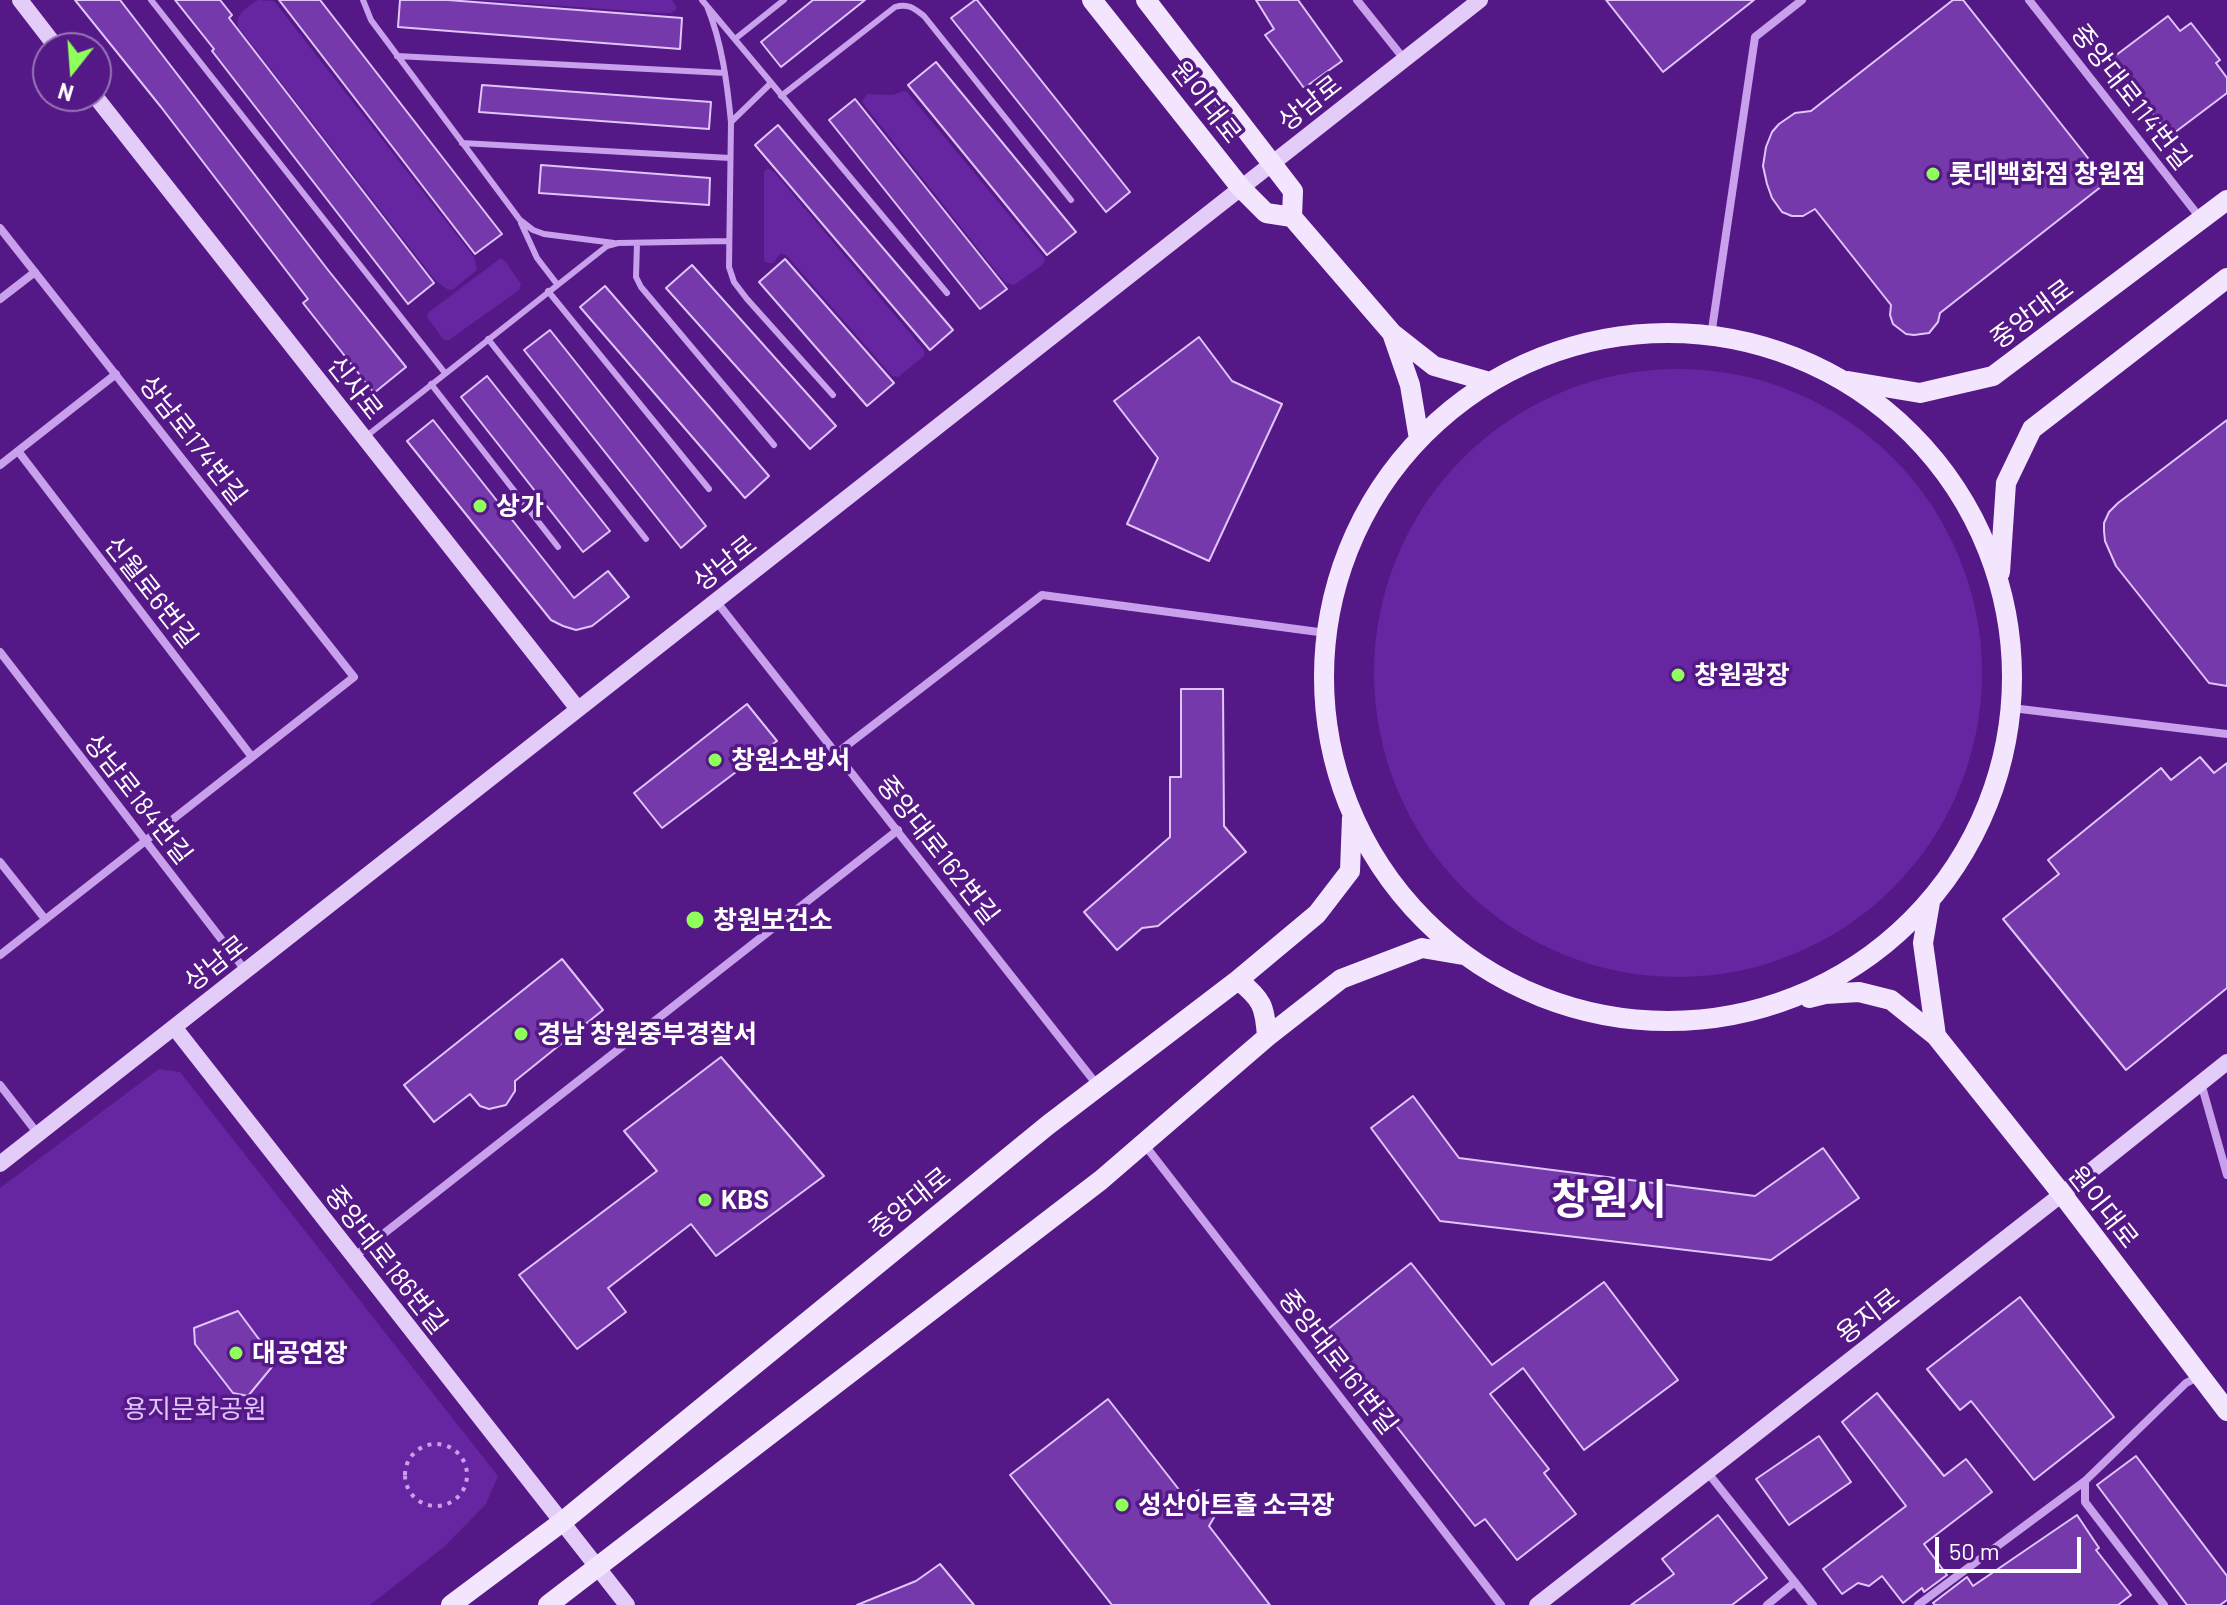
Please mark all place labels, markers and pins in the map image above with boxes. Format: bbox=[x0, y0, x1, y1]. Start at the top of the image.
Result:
place label: 롯데백화점 창원점 bbox=[1949, 158, 2146, 190]
marker: 롯데백화점 창원점 bbox=[1924, 165, 1942, 183]
place label: 상가 bbox=[496, 490, 544, 522]
marker: 상가 bbox=[471, 497, 489, 515]
place label: 창원광장 bbox=[1694, 659, 1790, 691]
marker: 창원광장 bbox=[1669, 666, 1687, 684]
place label: 창원소방서 bbox=[731, 744, 851, 776]
marker: 창원소방서 bbox=[706, 751, 724, 769]
place label: 창원보건소 bbox=[713, 904, 833, 936]
marker: 창원보건소 bbox=[684, 909, 706, 931]
place label: 경남 창원중부경찰서 bbox=[537, 1018, 757, 1050]
marker: 경남 창원중부경찰서 bbox=[512, 1025, 530, 1043]
place label: KBS bbox=[721, 1184, 769, 1216]
marker: KBS bbox=[696, 1191, 714, 1209]
place label: 대공연장 bbox=[252, 1337, 348, 1369]
marker: 대공연장 bbox=[227, 1344, 245, 1362]
place label: 성산아트홀 소극장 bbox=[1138, 1489, 1335, 1521]
marker: 성산아트홀 소극장 bbox=[1113, 1496, 1131, 1514]

